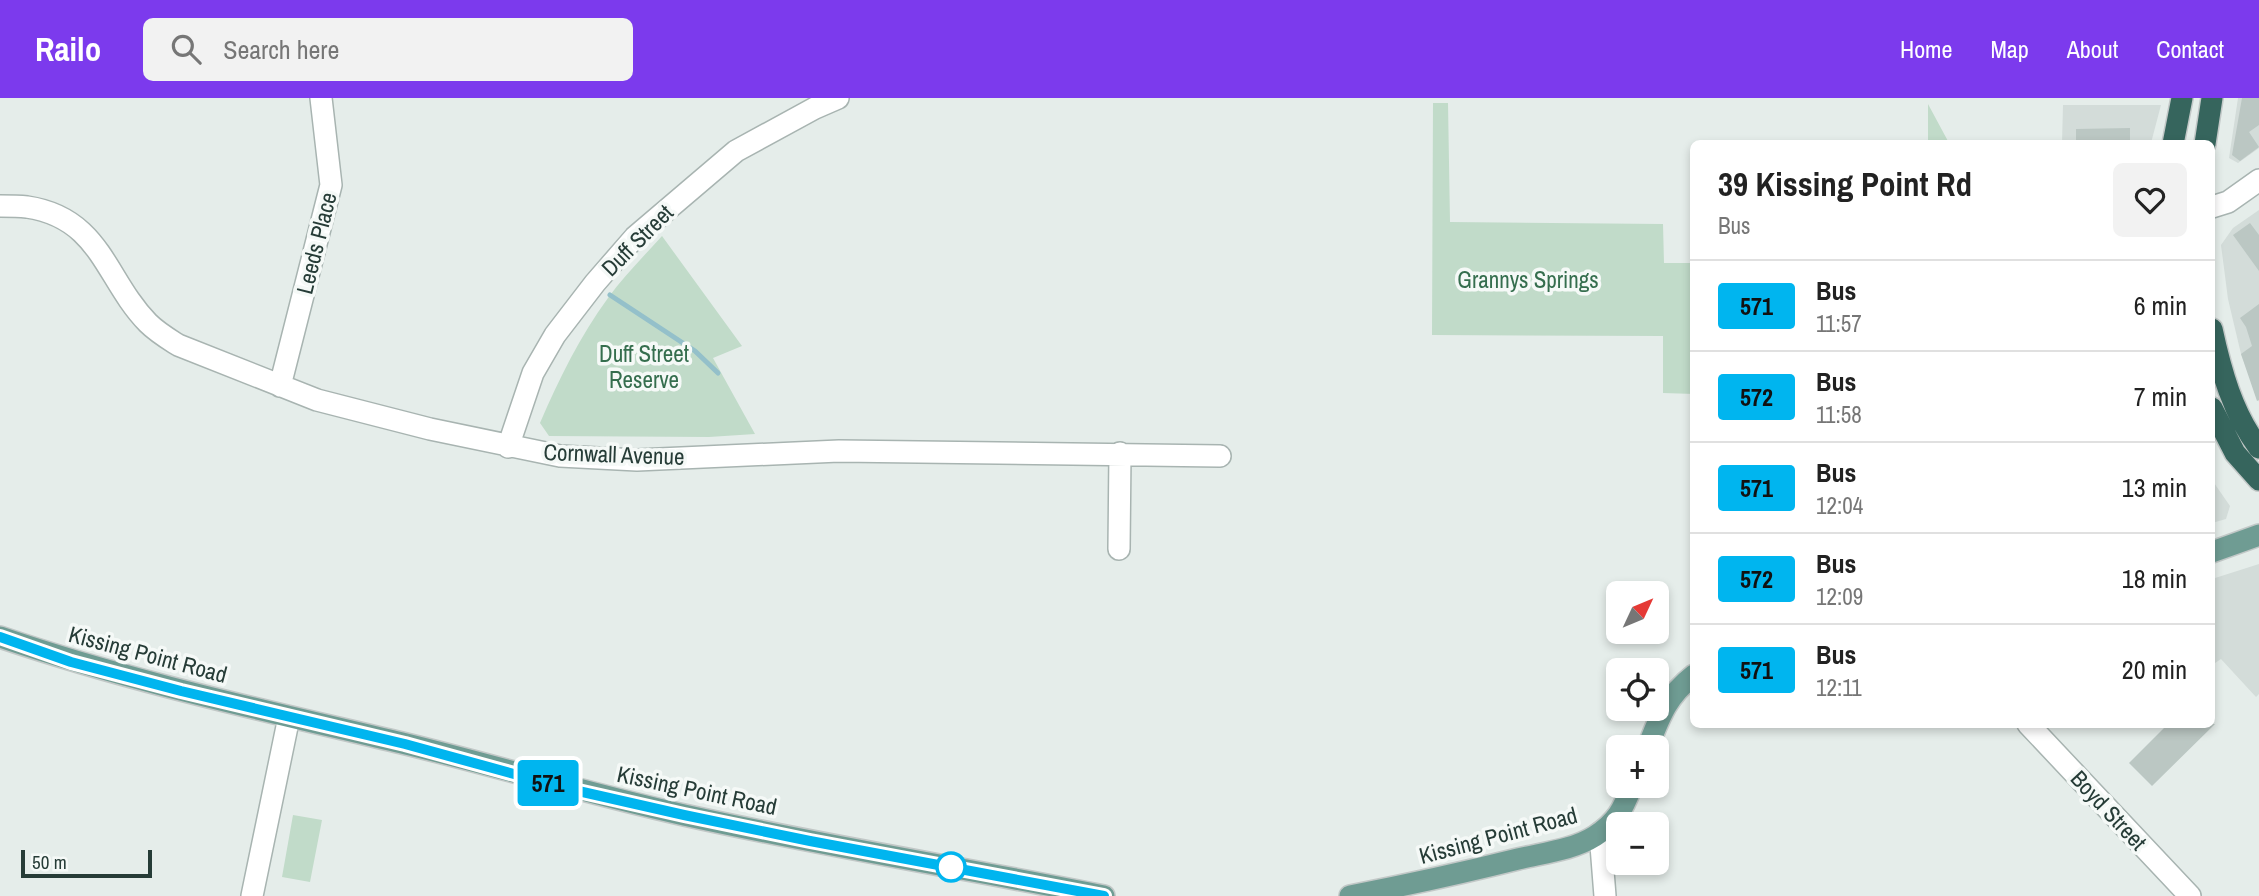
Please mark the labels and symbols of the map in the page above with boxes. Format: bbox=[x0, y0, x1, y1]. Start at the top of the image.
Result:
street label: Leeds Place bbox=[288, 189, 344, 297]
street label: Duff Street bbox=[594, 197, 680, 283]
park label: Grannys Springs bbox=[1457, 264, 1599, 295]
park label: Duff Street Reserve bbox=[599, 338, 689, 395]
street label: Cornwall Avenue bbox=[543, 436, 685, 472]
north arrow bbox=[1606, 581, 1670, 644]
street label: Kissing Point Road bbox=[65, 618, 231, 690]
street label: Kissing Point Road bbox=[614, 758, 780, 822]
line badge: 571 bbox=[508, 760, 588, 806]
street label: Boyd Street bbox=[2064, 763, 2154, 857]
street label: Kissing Point Road bbox=[1415, 799, 1581, 871]
scale bar bbox=[21, 847, 152, 879]
unlabelled marker bbox=[936, 852, 966, 882]

